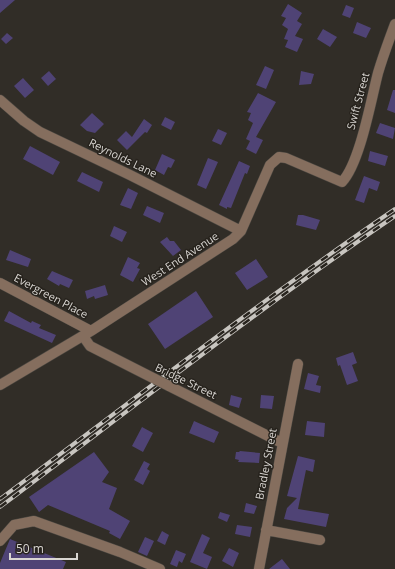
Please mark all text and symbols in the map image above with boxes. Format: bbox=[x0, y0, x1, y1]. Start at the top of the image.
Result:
street label: Swift Street bbox=[343, 71, 372, 131]
street label: Reynolds Lane bbox=[87, 135, 160, 181]
street label: West End Avenue bbox=[138, 228, 221, 289]
street label: Evergreen Place bbox=[12, 270, 91, 321]
street label: Bridge Street bbox=[153, 359, 220, 402]
street label: Bradley Street bbox=[251, 427, 280, 501]
scale bar bbox=[10, 535, 77, 561]
text: 50 m bbox=[16, 540, 44, 557]

